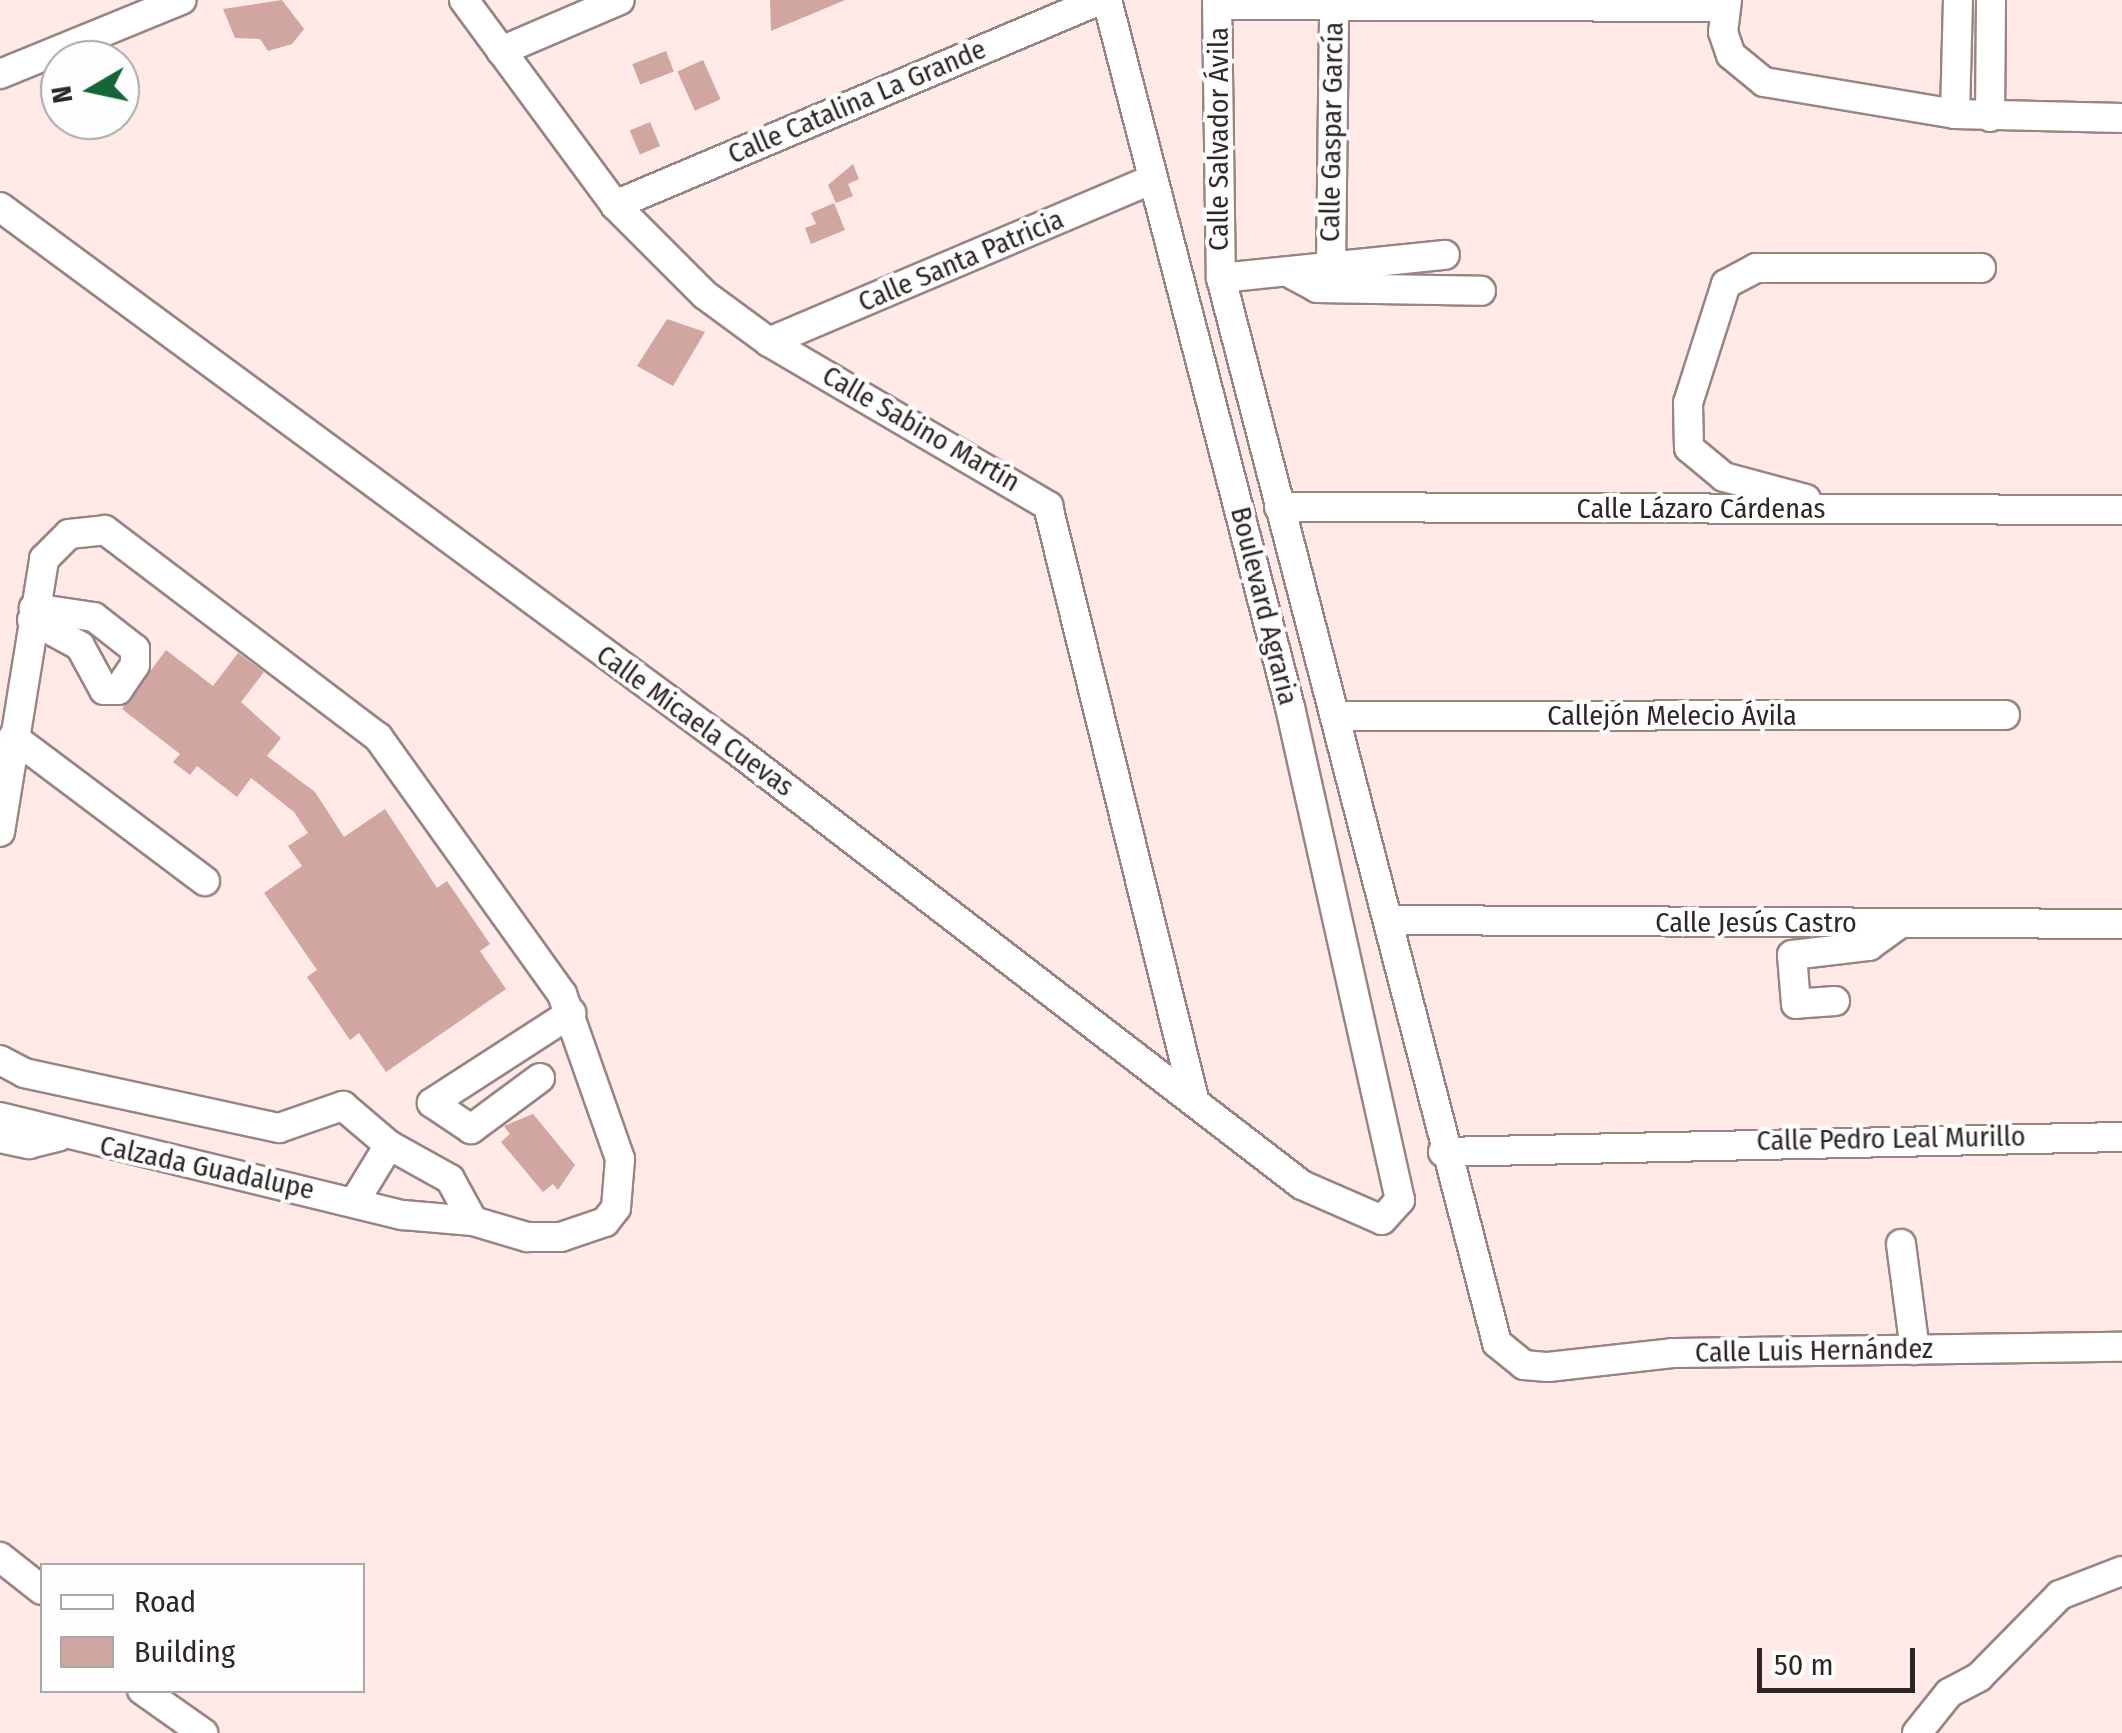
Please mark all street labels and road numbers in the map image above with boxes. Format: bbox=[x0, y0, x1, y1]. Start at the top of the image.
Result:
street label: Calle Gaspar García bbox=[1313, 22, 1351, 242]
street label: Calle Salvador Ávila bbox=[1202, 27, 1236, 251]
street label: Calle Catalina La Grande bbox=[723, 32, 991, 172]
street label: Calle Santa Patricia bbox=[853, 203, 1069, 319]
street label: Calle Sabino Martín bbox=[816, 359, 1026, 499]
street label: Calle Lázaro Cárdenas bbox=[1577, 492, 1825, 526]
street label: Boulevard Agraria bbox=[1223, 503, 1305, 709]
street label: Calle Micaela Cuevas bbox=[590, 638, 800, 804]
street label: Callejón Melecio Ávila bbox=[1547, 699, 1797, 733]
street label: Calle Jesús Castro bbox=[1655, 906, 1857, 940]
street label: Calle Pedro Leal Murillo bbox=[1756, 1120, 2026, 1158]
street label: Calzada Guadalupe bbox=[97, 1129, 317, 1207]
street label: Calle Luis Hernández bbox=[1695, 1332, 1933, 1370]

